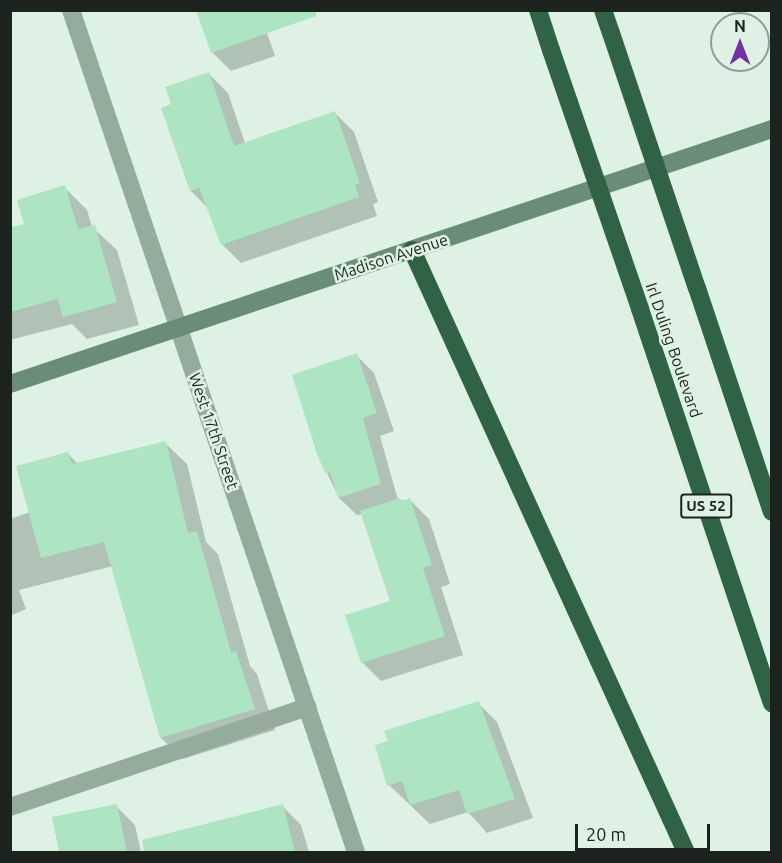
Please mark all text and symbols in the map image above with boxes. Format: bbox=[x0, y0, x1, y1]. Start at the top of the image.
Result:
north arrow bbox=[710, 12, 770, 72]
text: N bbox=[734, 17, 746, 35]
street label: Madison Avenue bbox=[332, 230, 450, 284]
street label: Irl Duling Boulevard bbox=[642, 280, 706, 420]
street label: West 17th Street bbox=[185, 370, 243, 492]
road number: US 52 bbox=[679, 494, 733, 518]
scale bar bbox=[578, 812, 713, 850]
text: 20 m bbox=[586, 824, 626, 844]

